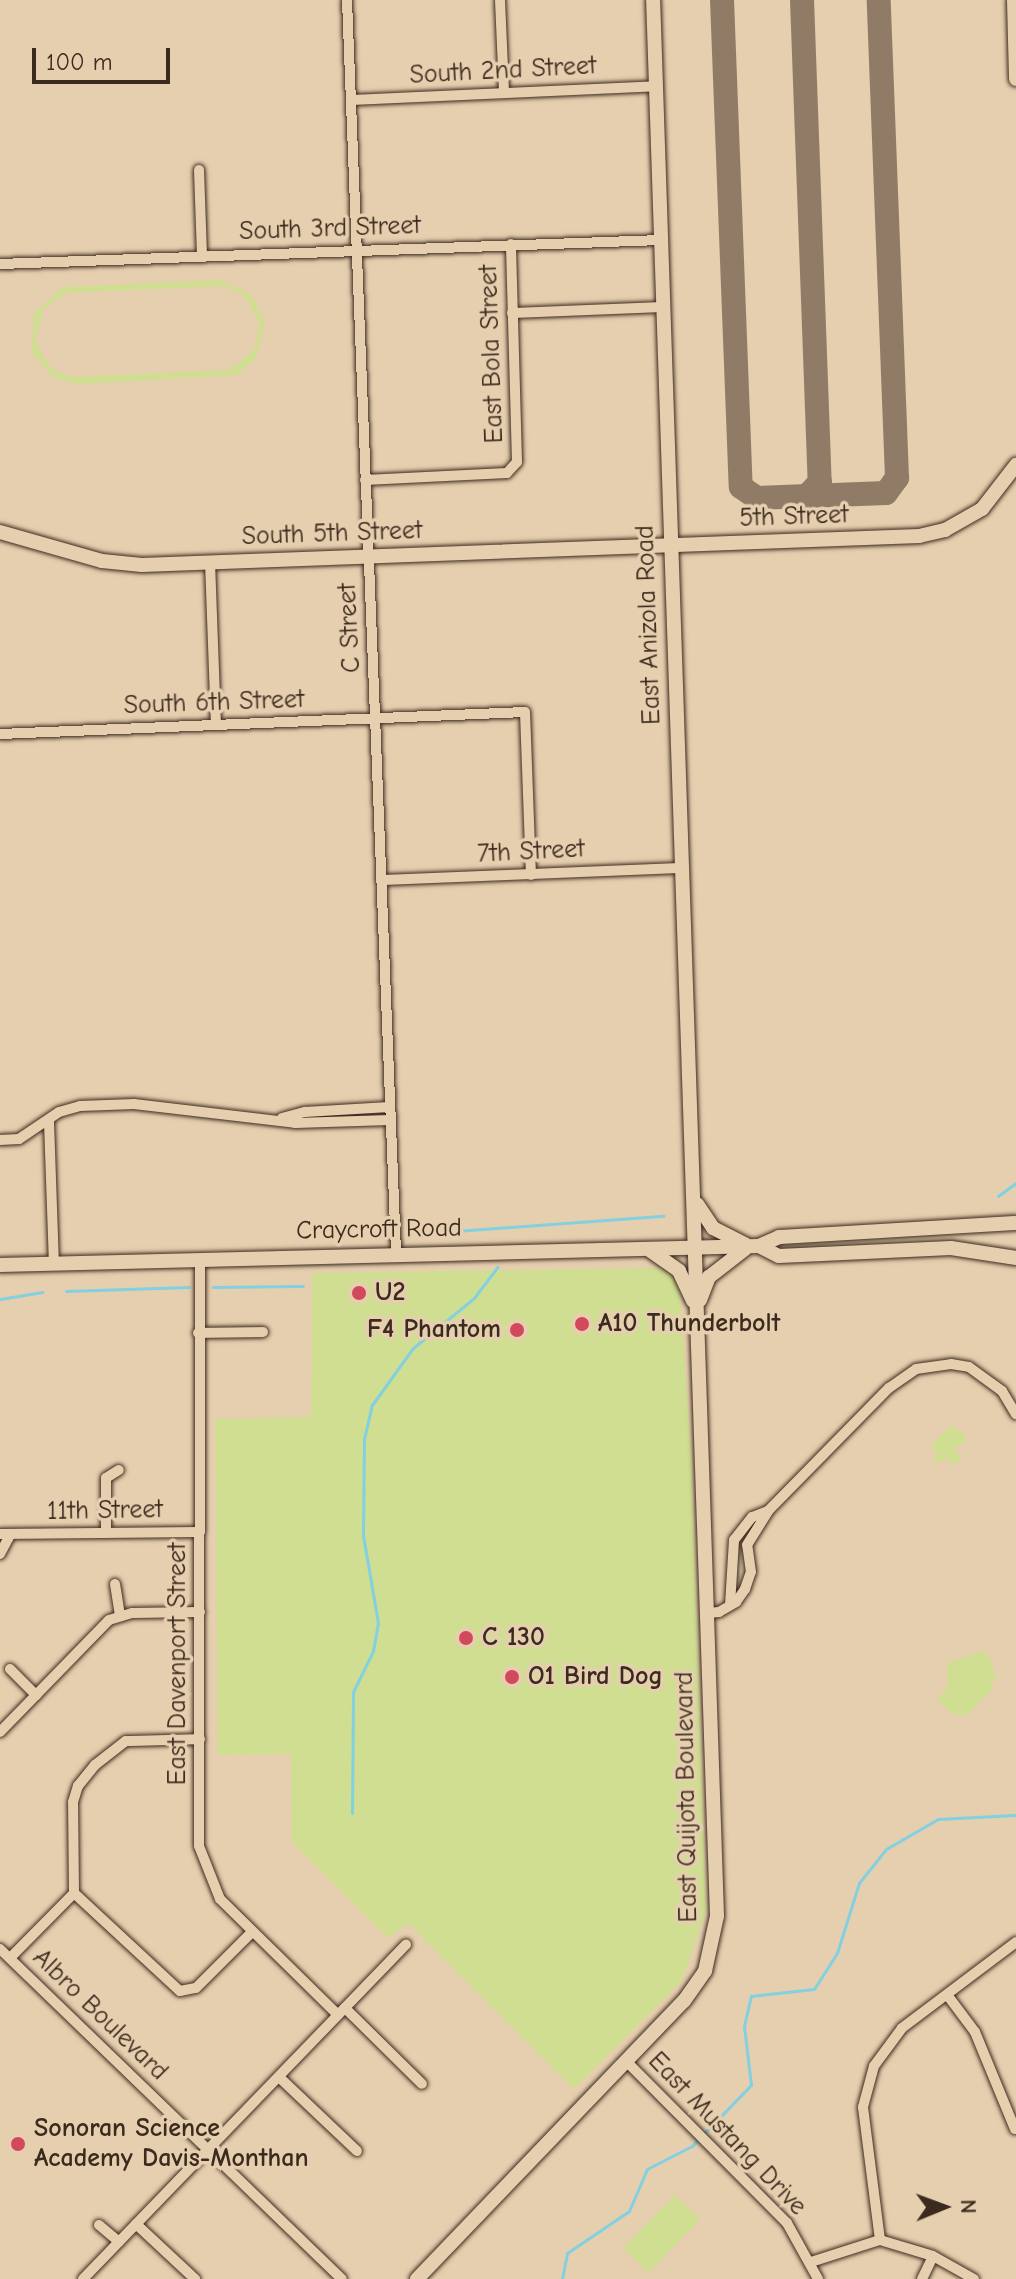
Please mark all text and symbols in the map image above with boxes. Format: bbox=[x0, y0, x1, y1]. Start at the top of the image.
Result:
scale bar bbox=[36, 32, 174, 82]
text: 100 m bbox=[46, 48, 113, 76]
street label: South 2nd Street bbox=[409, 51, 597, 91]
street label: South 3rd Street bbox=[239, 210, 421, 248]
street label: East Bola Street bbox=[473, 264, 511, 444]
street label: 5th Street bbox=[739, 500, 849, 534]
street label: South 5th Street bbox=[241, 515, 423, 553]
street label: East Anizola Road bbox=[630, 525, 668, 725]
street label: C Street bbox=[332, 582, 368, 674]
street label: South 6th Street bbox=[123, 684, 305, 722]
street label: 7th Street bbox=[477, 834, 585, 870]
street label: Craycroft Road bbox=[296, 1213, 462, 1247]
place label: U2 bbox=[375, 1277, 405, 1309]
marker: U2 bbox=[350, 1284, 368, 1302]
place label: A10 Thunderbolt bbox=[598, 1308, 780, 1340]
place label: F4 Phantom bbox=[367, 1314, 501, 1346]
marker: A10 Thunderbolt bbox=[573, 1315, 591, 1333]
marker: F4 Phantom bbox=[508, 1321, 526, 1339]
street label: 11th Street bbox=[47, 1494, 163, 1528]
street label: East Davenport Street bbox=[162, 1543, 194, 1785]
place label: C 130 bbox=[482, 1622, 545, 1654]
marker: C 130 bbox=[457, 1629, 475, 1647]
place label: O1 Bird Dog bbox=[528, 1661, 663, 1693]
marker: O1 Bird Dog bbox=[503, 1668, 521, 1686]
street label: East Quijota Boulevard bbox=[669, 1671, 705, 1923]
street label: Albro Boulevard bbox=[26, 1943, 174, 2087]
street label: East Mustang Drive bbox=[641, 2046, 813, 2222]
place label: Sonoran Science Academy Davis-Monthan bbox=[34, 2113, 309, 2174]
marker: Sonoran Science Academy Davis-Monthan bbox=[9, 2135, 27, 2153]
north arrow bbox=[904, 2167, 984, 2247]
text: N bbox=[955, 2199, 981, 2214]

